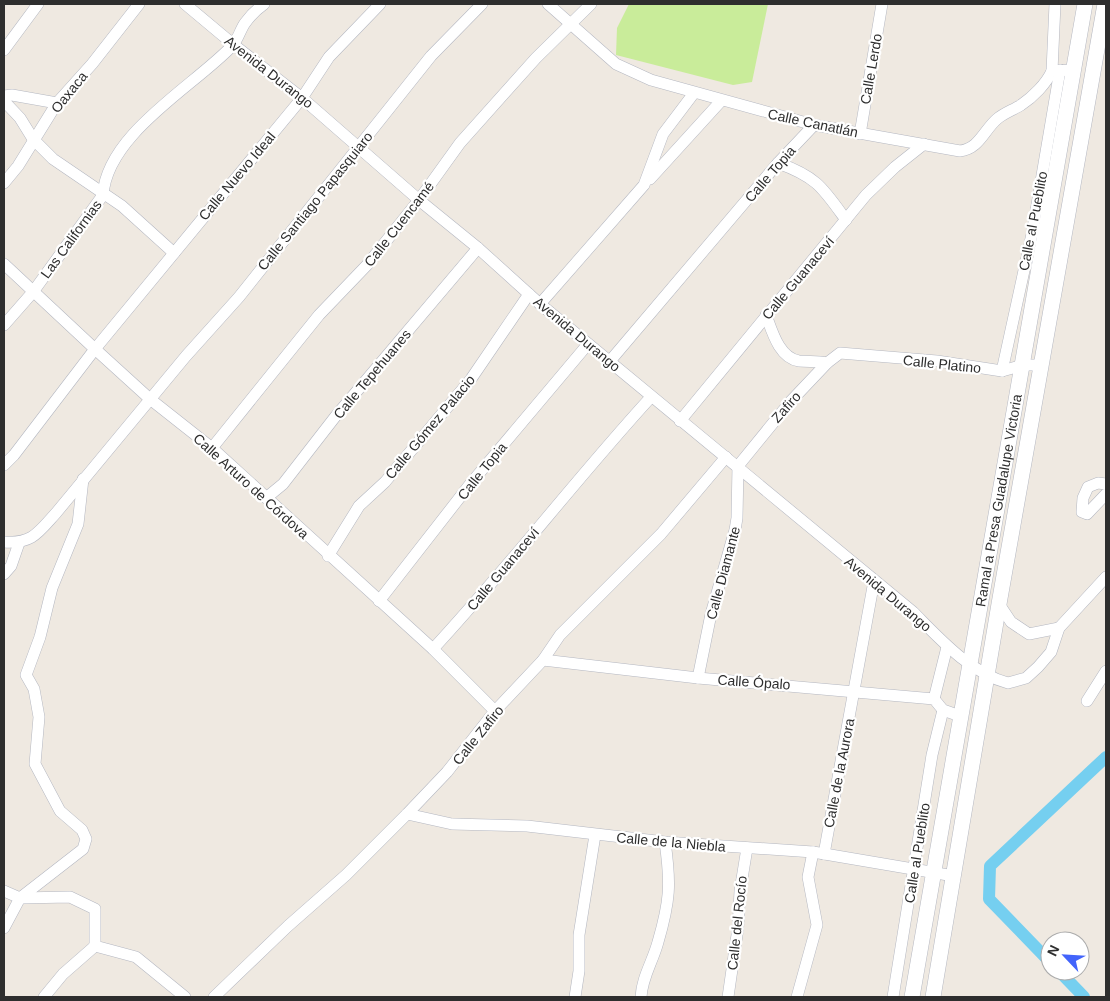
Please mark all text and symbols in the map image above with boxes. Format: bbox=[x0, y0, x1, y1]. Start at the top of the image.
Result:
street label: Avenida Durango bbox=[222, 32, 317, 112]
street label: Calle Lerdo bbox=[857, 32, 885, 106]
street label: Oaxaca bbox=[48, 68, 91, 116]
street label: Calle Canatlán bbox=[766, 106, 860, 140]
street label: Calle Santiago Papasquiaro bbox=[254, 128, 376, 273]
street label: Calle Nuevo Ideal bbox=[195, 129, 279, 223]
street label: Calle Topia bbox=[741, 143, 799, 205]
street label: Calle al Pueblito bbox=[1015, 170, 1051, 272]
street label: Calle Cuencamé bbox=[361, 178, 437, 270]
street label: Las Californias bbox=[37, 197, 105, 281]
street label: Calle Guanaceví bbox=[759, 233, 837, 323]
street label: Avenida Durango bbox=[531, 293, 624, 375]
street label: Calle Tepehuanes bbox=[330, 326, 414, 422]
street label: Calle Platino bbox=[902, 352, 982, 376]
street label: Calle Gómez Palacio bbox=[382, 372, 478, 482]
street label: Zafiro bbox=[768, 388, 804, 426]
street label: Ramal a Presa Guadalupe Victoria bbox=[972, 393, 1025, 608]
street label: Calle Arturo de Córdova bbox=[190, 430, 312, 542]
street label: Calle Topia bbox=[454, 439, 510, 503]
street label: Calle Guanaceví bbox=[464, 524, 542, 614]
street label: Calle Diamante bbox=[703, 525, 743, 621]
street label: Avenida Durango bbox=[842, 553, 935, 635]
street label: Calle Ópalo bbox=[717, 671, 791, 693]
street label: Calle Zafiro bbox=[449, 702, 507, 768]
street label: Calle de la Aurora bbox=[821, 717, 858, 829]
street label: Calle al Pueblito bbox=[901, 802, 933, 904]
street label: Calle de la Niebla bbox=[616, 829, 727, 855]
street label: Calle del Rocío bbox=[724, 875, 750, 971]
north arrow bbox=[1040, 931, 1090, 981]
text: N bbox=[1044, 943, 1063, 958]

